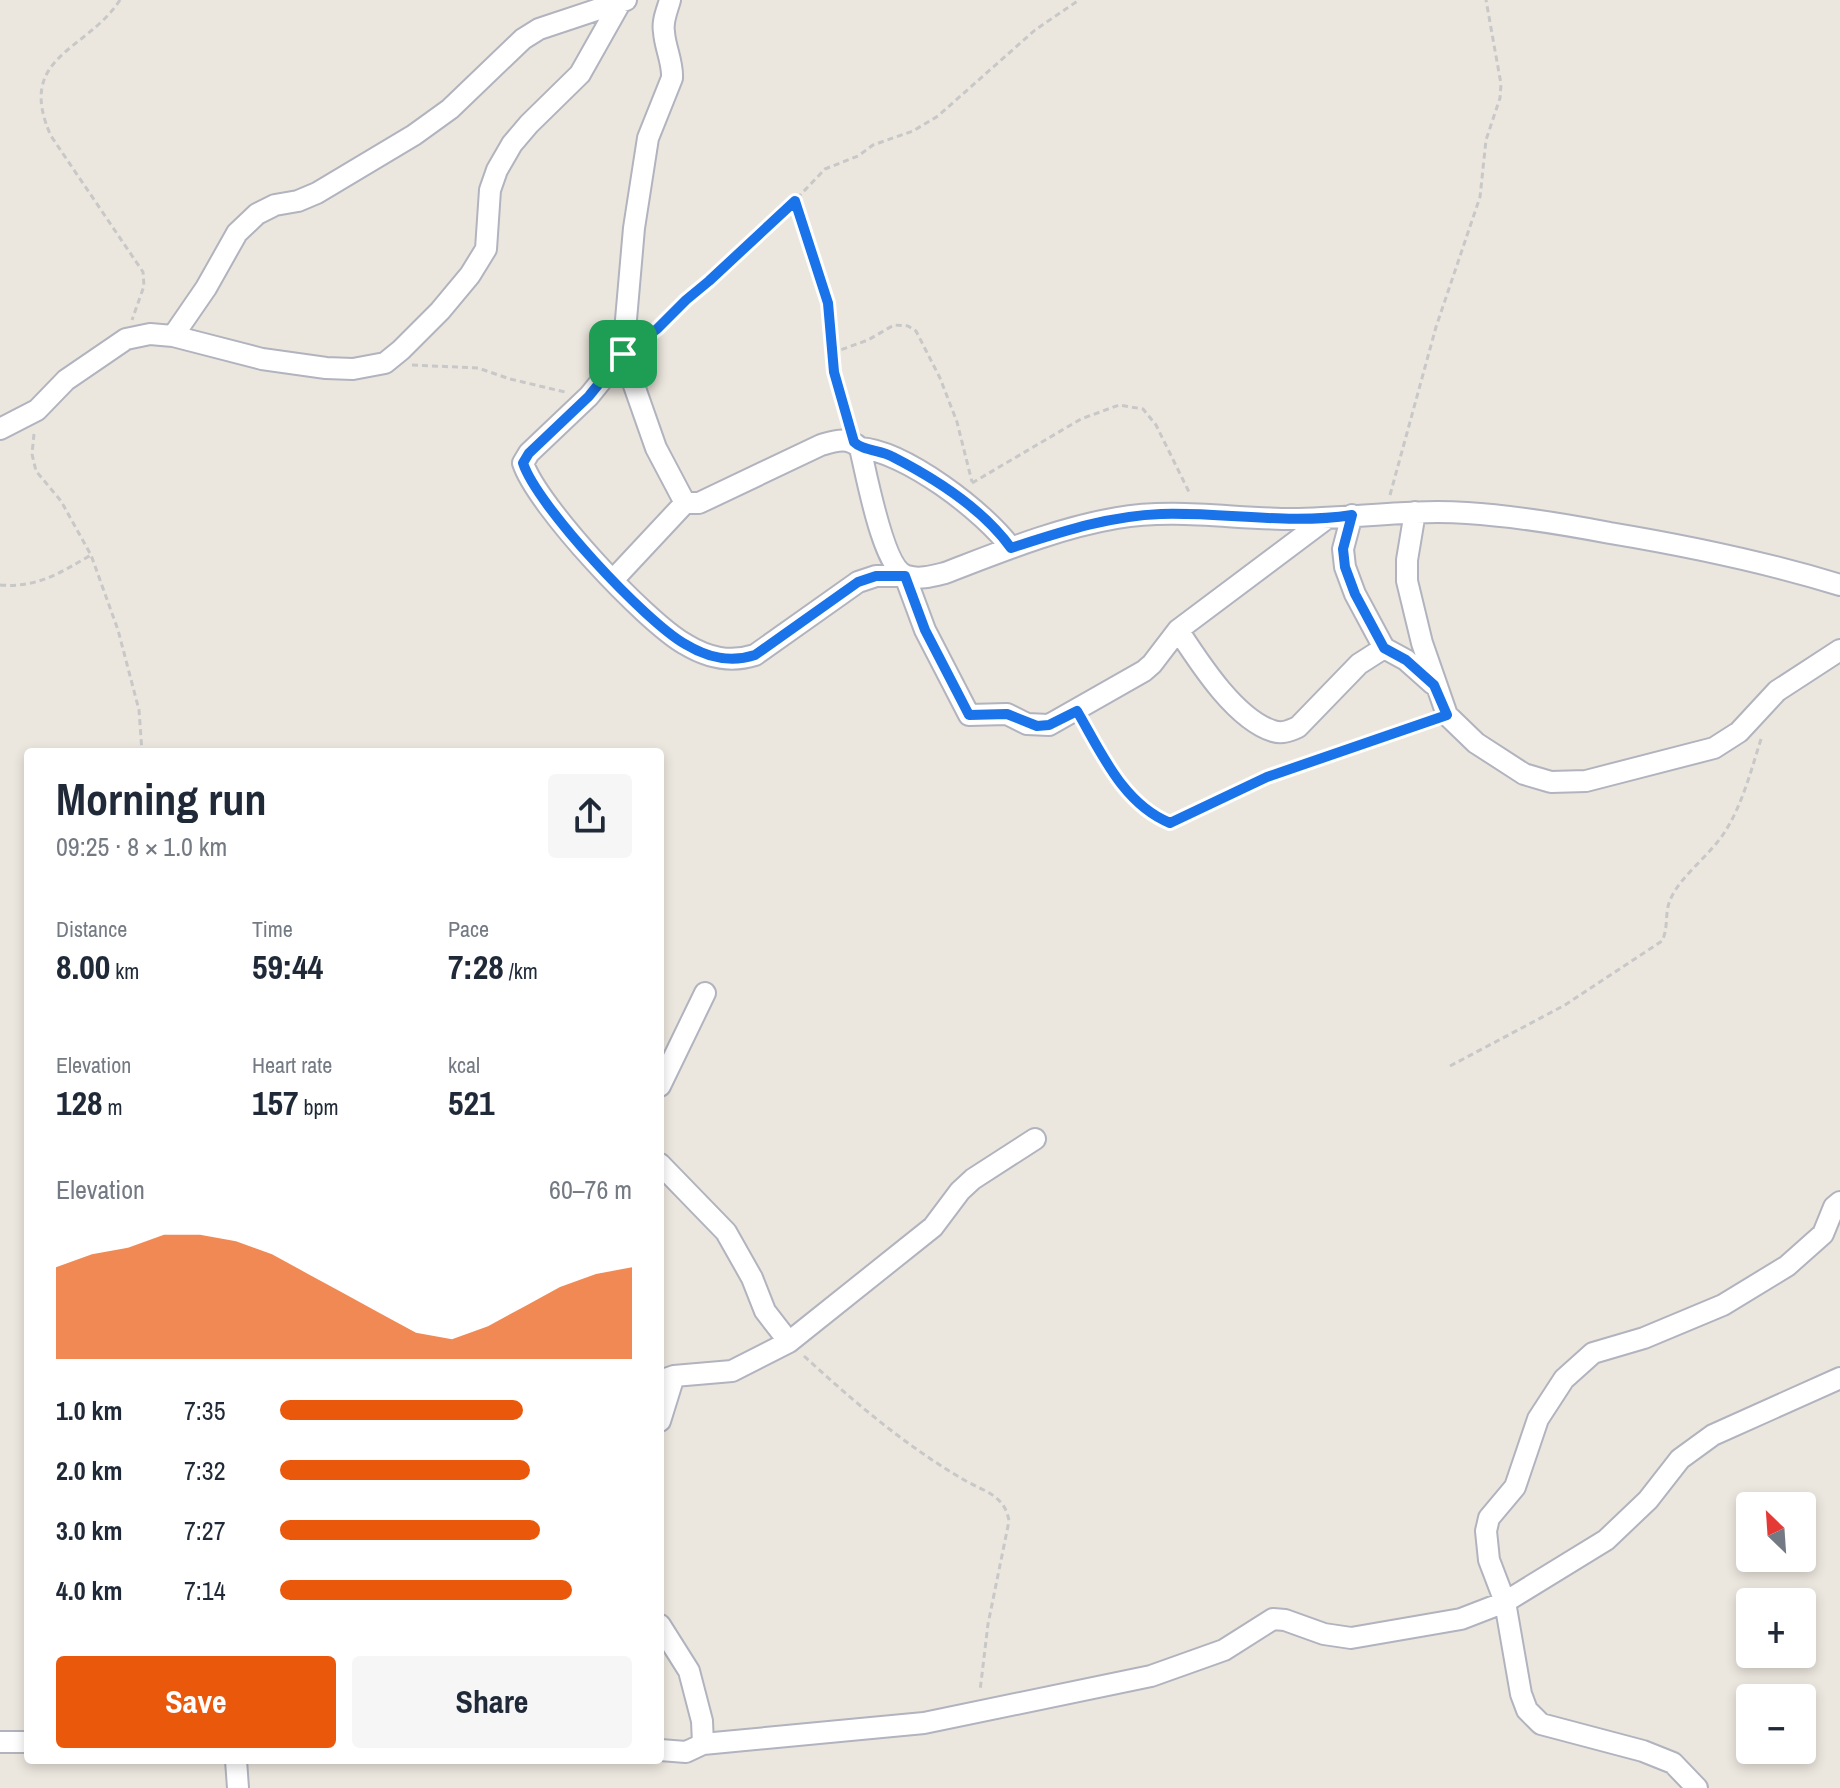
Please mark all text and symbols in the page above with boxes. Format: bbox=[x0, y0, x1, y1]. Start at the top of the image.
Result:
pin bbox=[589, 320, 657, 388]
icon: arrive bbox=[601, 332, 645, 376]
text: Morning run bbox=[56, 769, 266, 829]
button: share bbox=[548, 774, 632, 858]
text: 09:25 · 8 × 1.0 km bbox=[56, 829, 227, 864]
text: Distance bbox=[56, 914, 127, 944]
text: Time bbox=[252, 914, 293, 944]
text: Pace bbox=[448, 914, 489, 944]
text: 8.00 bbox=[56, 944, 110, 990]
text: 59:44 bbox=[252, 944, 323, 990]
text: 7:28 bbox=[448, 944, 504, 990]
text: km bbox=[110, 956, 139, 986]
text: /km bbox=[504, 956, 538, 986]
text: Elevation bbox=[56, 1050, 131, 1080]
text: Heart rate bbox=[252, 1050, 332, 1080]
text: kcal bbox=[448, 1050, 480, 1080]
text: 128 bbox=[56, 1080, 103, 1126]
text: 157 bbox=[252, 1080, 299, 1126]
text: 521 bbox=[448, 1080, 495, 1126]
text: m bbox=[103, 1092, 123, 1122]
text: bpm bbox=[299, 1092, 339, 1122]
text: Elevation bbox=[56, 1172, 145, 1207]
text: 60–76 m bbox=[549, 1172, 632, 1207]
text: 1.0 km bbox=[56, 1393, 122, 1428]
text: 7:35 bbox=[184, 1393, 226, 1428]
text: 2.0 km bbox=[56, 1453, 122, 1488]
text: 7:32 bbox=[184, 1453, 226, 1488]
north arrow bbox=[1736, 1492, 1816, 1572]
map controls bbox=[1736, 1492, 1816, 1764]
text: 3.0 km bbox=[56, 1513, 122, 1548]
text: 7:27 bbox=[184, 1513, 226, 1548]
text: 4.0 km bbox=[56, 1573, 122, 1608]
text: 7:14 bbox=[184, 1573, 226, 1608]
button: + bbox=[1736, 1588, 1816, 1668]
button: Save bbox=[56, 1656, 336, 1748]
button: Share bbox=[352, 1656, 632, 1748]
button: − bbox=[1736, 1684, 1816, 1764]

